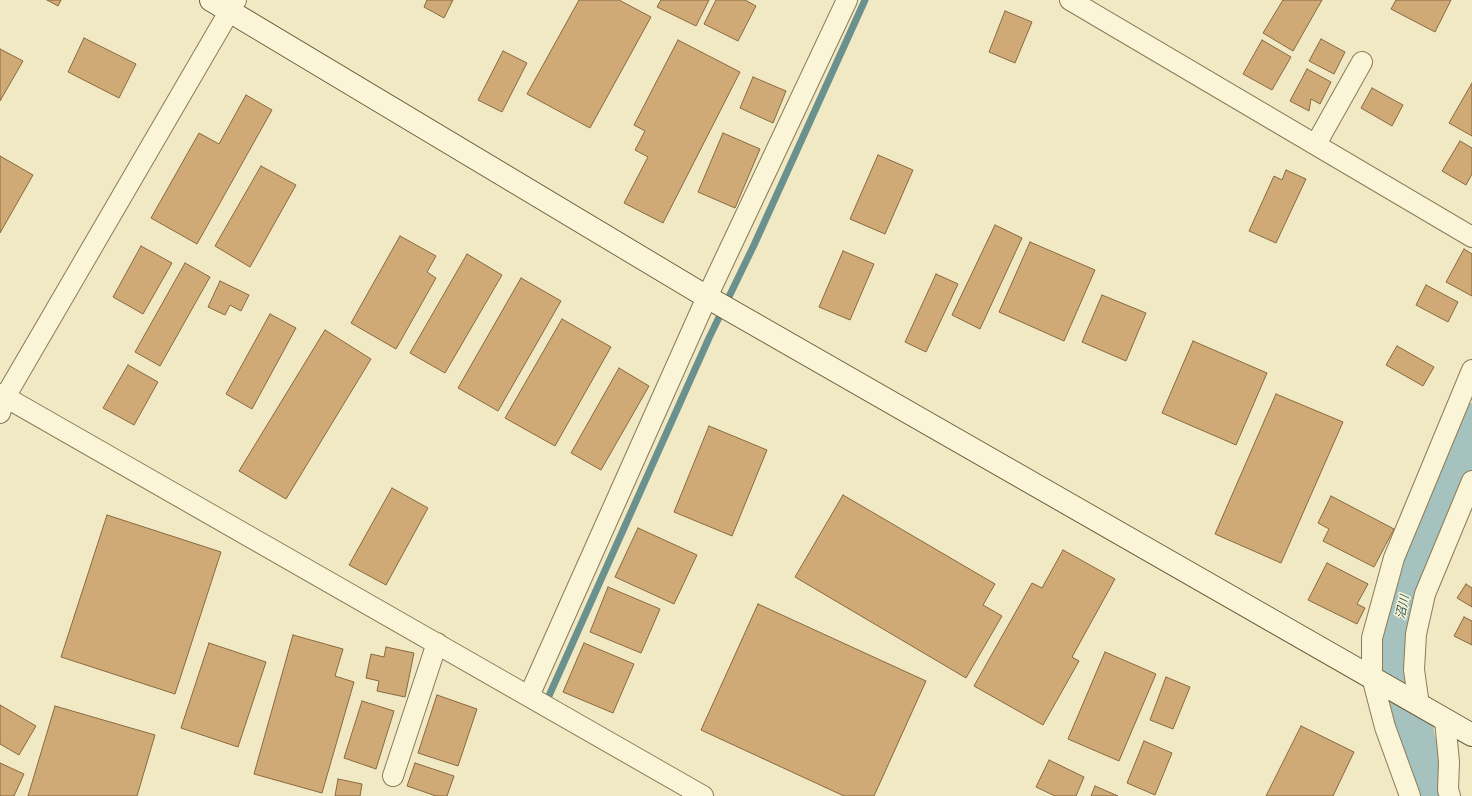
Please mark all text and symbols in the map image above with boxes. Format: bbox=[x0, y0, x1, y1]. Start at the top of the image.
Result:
water label: 沼川 bbox=[1394, 594, 1412, 620]

